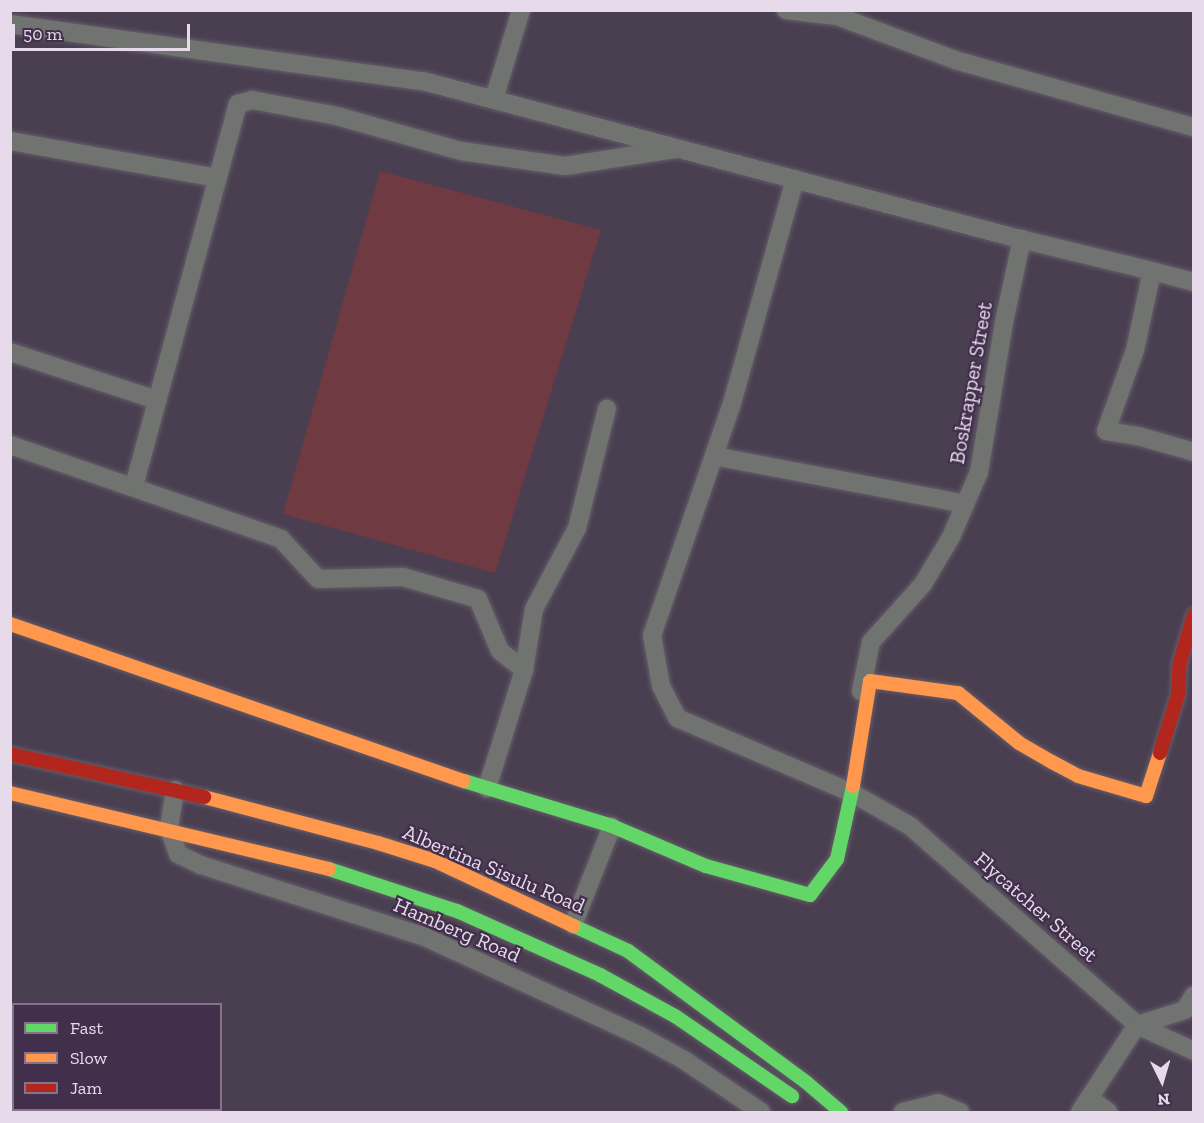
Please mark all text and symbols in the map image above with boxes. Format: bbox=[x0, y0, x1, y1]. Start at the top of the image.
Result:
scale bar bbox=[15, 12, 194, 50]
text: 50 m bbox=[23, 23, 62, 45]
street label: Boskrapper Street bbox=[944, 300, 998, 466]
street label: Albertina Sisulu Road bbox=[399, 819, 589, 919]
street label: Flycatcher Street bbox=[969, 847, 1103, 967]
street label: Hamberg Road bbox=[390, 892, 524, 968]
legend bbox=[12, 1003, 222, 1111]
text: Fast bbox=[70, 1017, 103, 1039]
text: Slow bbox=[70, 1047, 107, 1069]
north arrow bbox=[1132, 1051, 1192, 1111]
text: Jam bbox=[70, 1077, 102, 1099]
text: N bbox=[1157, 1089, 1171, 1109]

